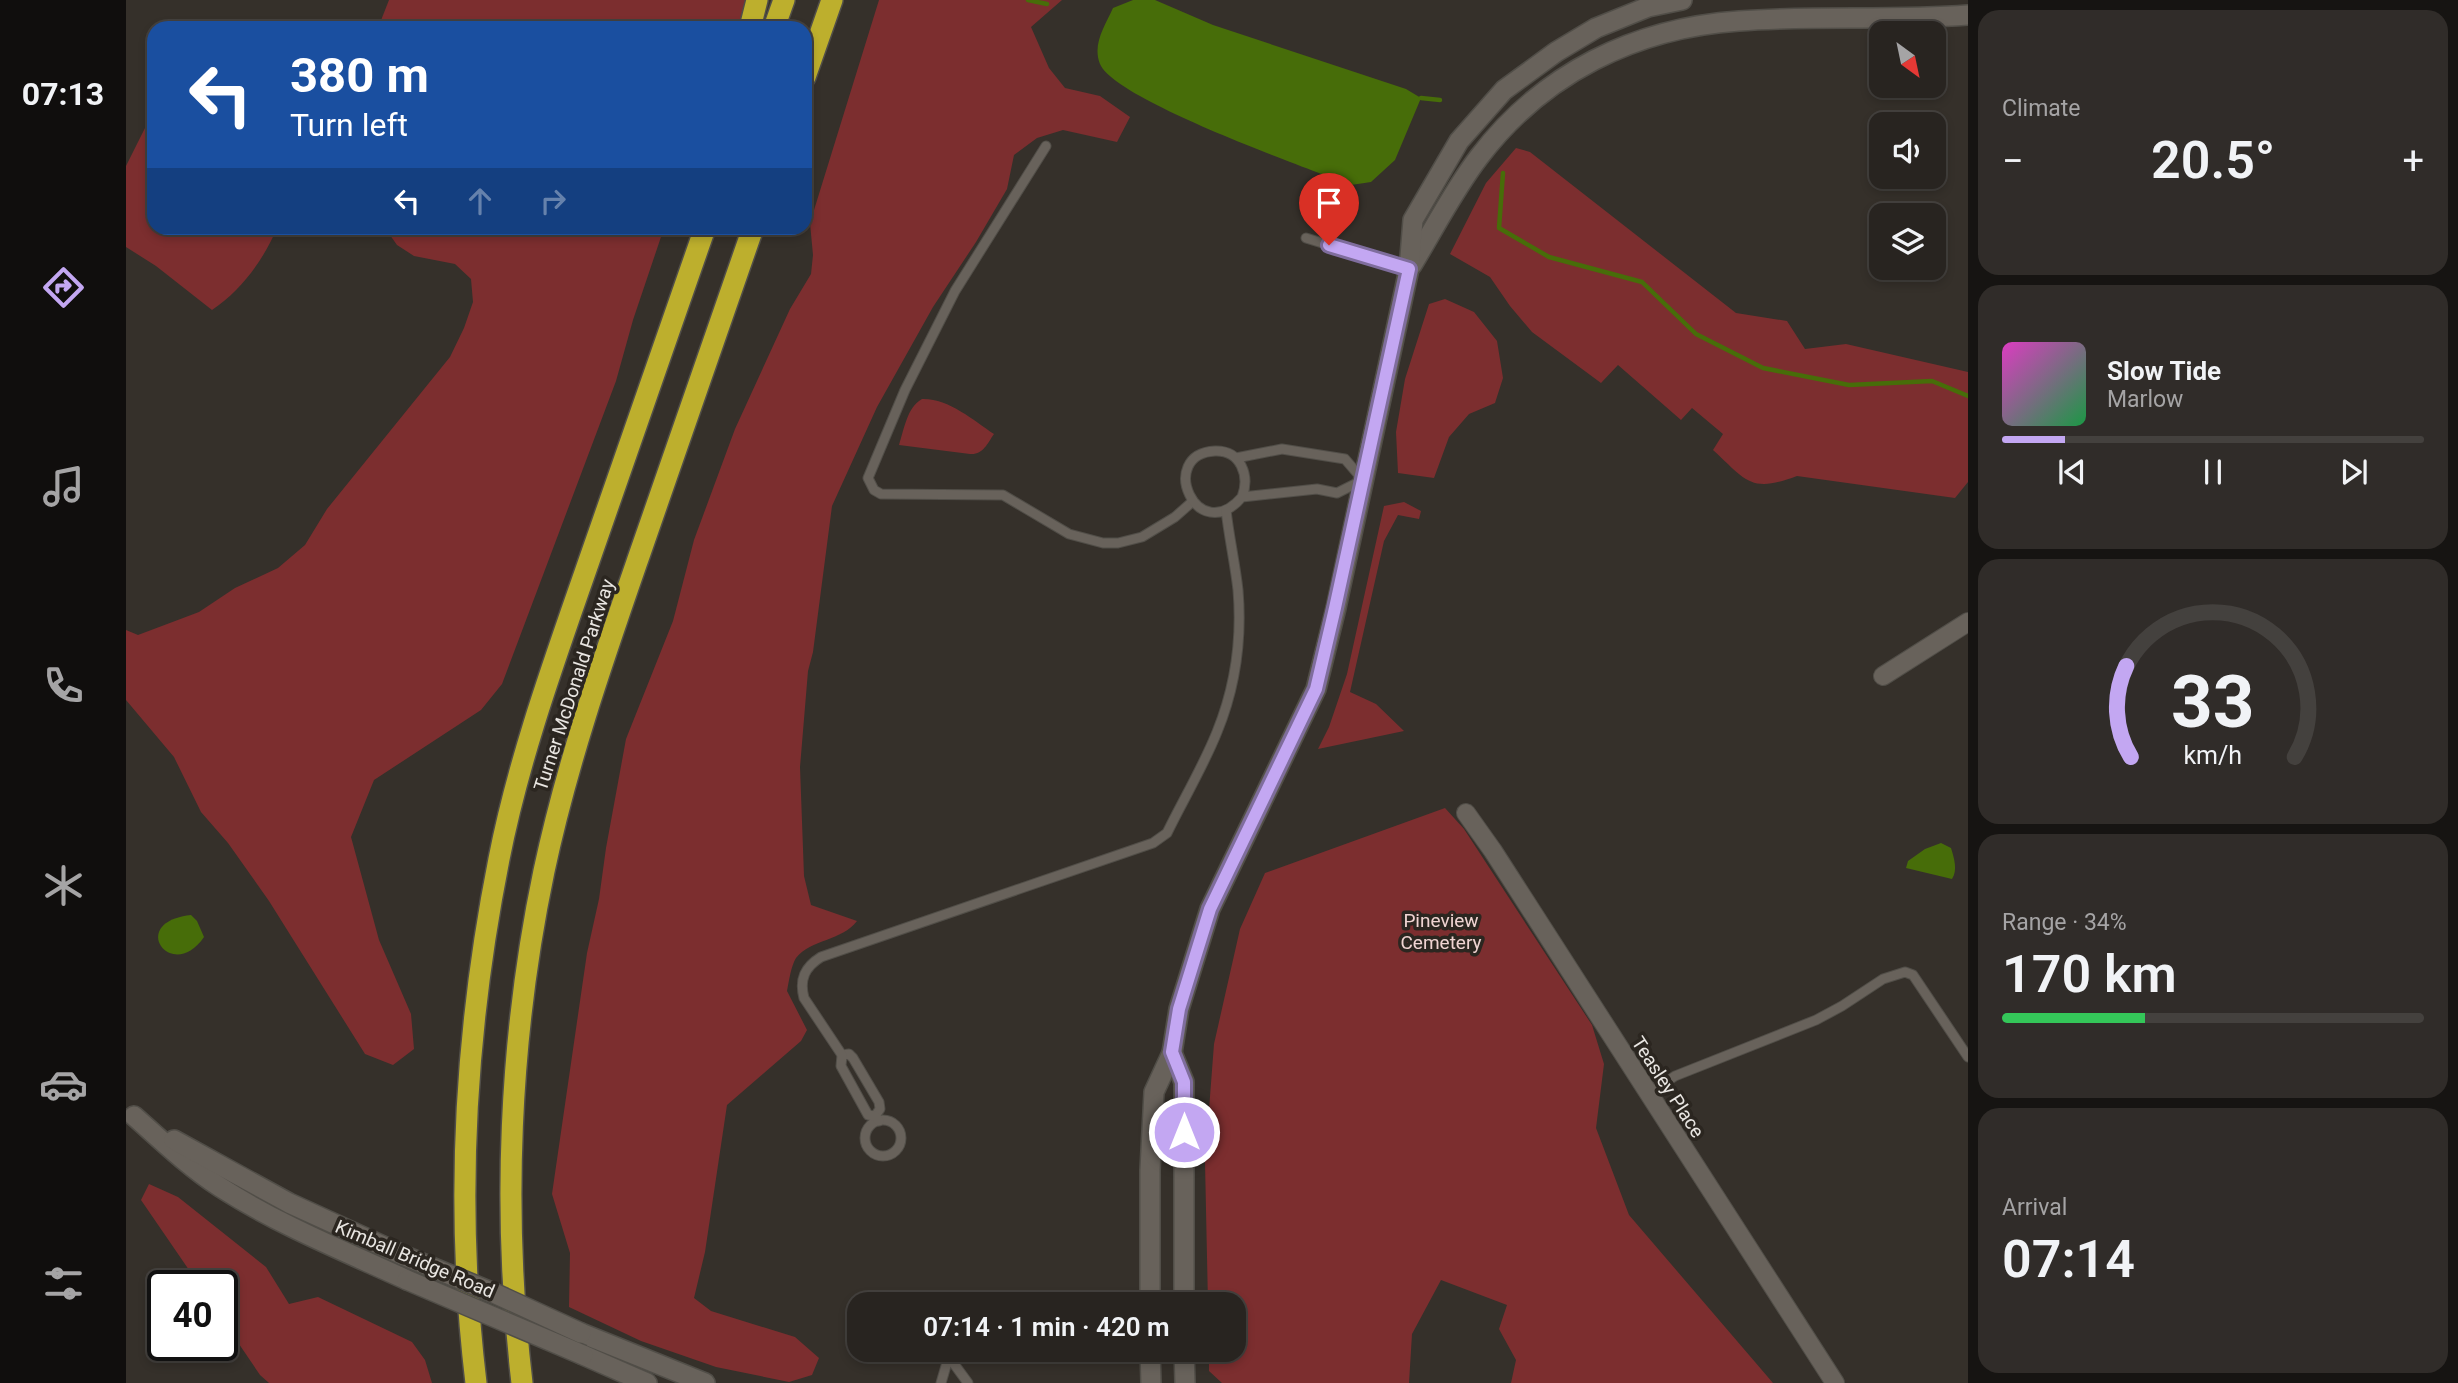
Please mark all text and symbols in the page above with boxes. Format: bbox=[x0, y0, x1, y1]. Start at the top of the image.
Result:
north arrow bbox=[1869, 21, 1946, 98]
map controls bbox=[1869, 21, 1946, 280]
text: 380 m bbox=[290, 47, 429, 104]
icon: left bbox=[175, 49, 266, 140]
text: 07:13 bbox=[22, 75, 104, 113]
text: Climate bbox=[2002, 95, 2081, 122]
text: Turn left bbox=[290, 106, 408, 144]
button: sound bbox=[1869, 112, 1946, 189]
text: 20.5° bbox=[2151, 130, 2275, 191]
text: − bbox=[2002, 139, 2024, 183]
text: + bbox=[2402, 139, 2424, 183]
pin bbox=[1299, 173, 1359, 245]
icon: left bbox=[388, 182, 426, 220]
icon: ahead bbox=[461, 182, 499, 220]
icon: right bbox=[534, 182, 572, 220]
icon: arrive bbox=[1310, 184, 1348, 222]
button: layers bbox=[1869, 203, 1946, 280]
icon: directions bbox=[39, 263, 88, 312]
text: Slow Tide bbox=[2107, 356, 2221, 386]
text: Marlow bbox=[2107, 386, 2183, 413]
icon: previous bbox=[2053, 453, 2091, 491]
icon: pause bbox=[2194, 453, 2232, 491]
icon: next bbox=[2335, 453, 2373, 491]
icon: music bbox=[39, 462, 88, 511]
street label: Turner McDonald Parkway bbox=[529, 576, 619, 794]
text: 33 bbox=[2171, 660, 2255, 746]
icon: phone bbox=[39, 661, 88, 710]
text: km/h bbox=[2184, 741, 2242, 770]
icon: climate bbox=[39, 861, 88, 910]
park label: Pineview Cemetery bbox=[1400, 909, 1482, 954]
text: Range · 34% bbox=[2002, 909, 2127, 936]
text: 170 km bbox=[2002, 944, 2177, 1005]
street label: Teasley Place bbox=[1627, 1032, 1709, 1142]
icon: car bbox=[39, 1060, 88, 1109]
position arrow bbox=[1147, 1095, 1221, 1169]
text: Arrival bbox=[2002, 1194, 2067, 1221]
street label: Kimball Bridge Road bbox=[332, 1215, 498, 1303]
text: 07:14 bbox=[2002, 1229, 2135, 1290]
icon: filters bbox=[39, 1259, 88, 1308]
speed limit sign: 40 bbox=[147, 1270, 238, 1361]
text: 07:14 · 1 min · 420 m bbox=[923, 1312, 1170, 1342]

